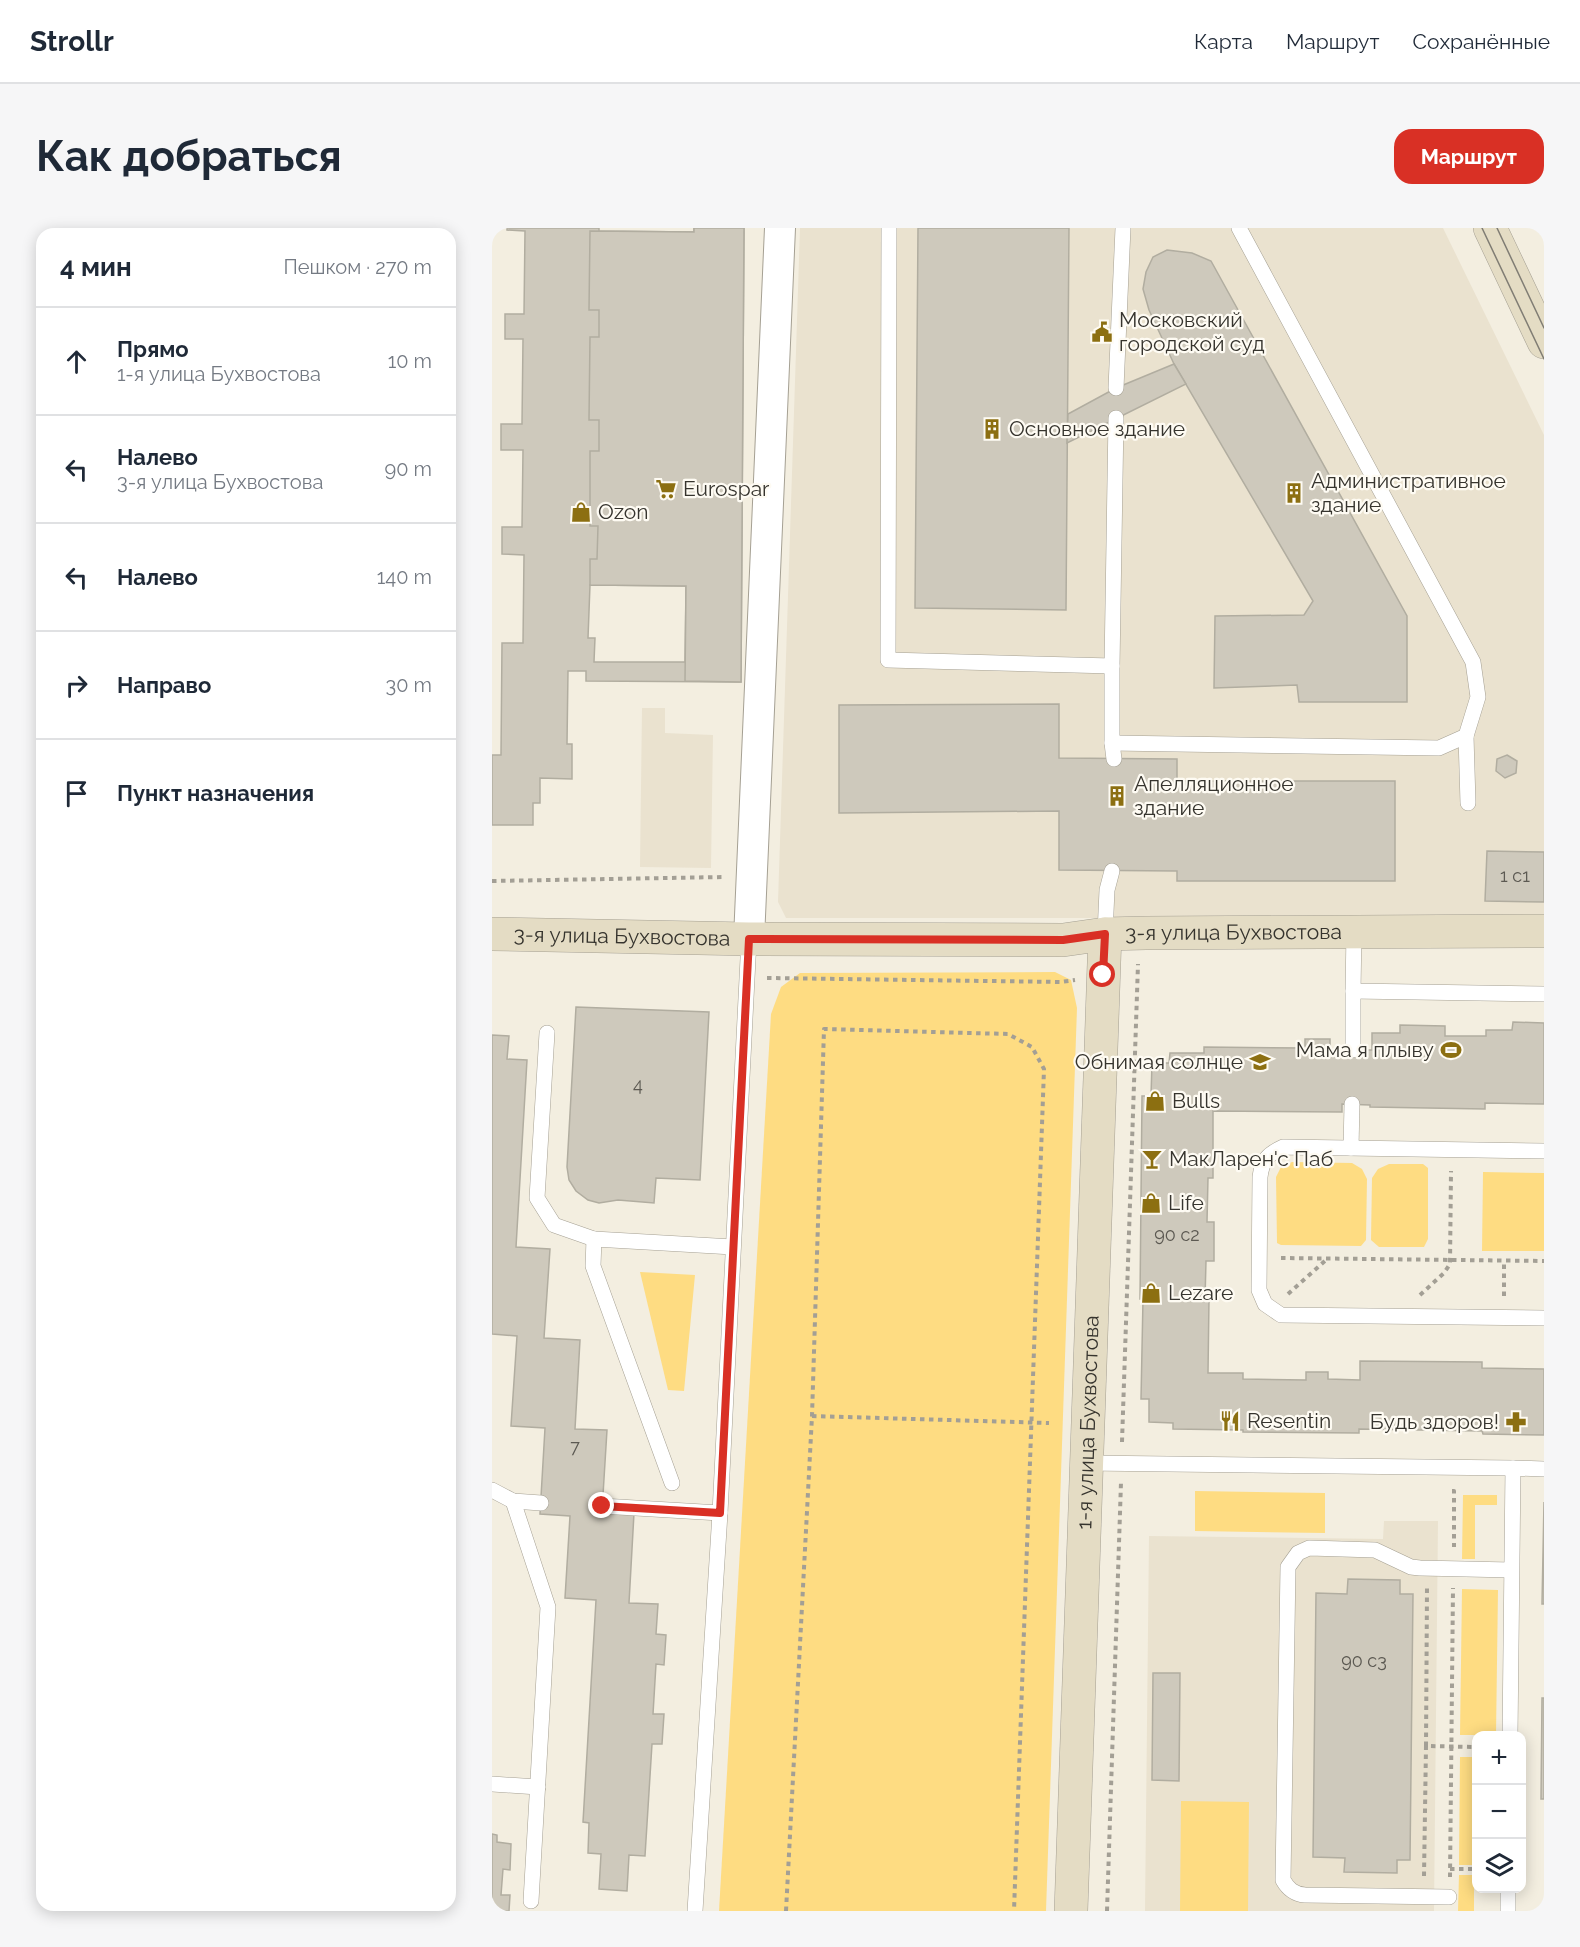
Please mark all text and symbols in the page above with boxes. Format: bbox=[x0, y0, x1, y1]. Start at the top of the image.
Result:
text: Strollr bbox=[30, 25, 114, 58]
text: Карта bbox=[1194, 29, 1253, 54]
text: Маршрут bbox=[1286, 29, 1379, 54]
text: Сохранённые bbox=[1412, 29, 1550, 54]
button: Маршрут bbox=[1394, 129, 1544, 184]
text: Как добраться bbox=[36, 132, 342, 181]
text: 4 мин bbox=[60, 252, 132, 282]
text: Пешком · 270 m bbox=[284, 255, 432, 279]
place label: Московский городской суд bbox=[1119, 307, 1265, 356]
public building icon: Московский городской суд bbox=[1090, 320, 1114, 344]
text: Прямо bbox=[117, 336, 189, 362]
icon: ahead bbox=[60, 345, 93, 378]
text: 10 m bbox=[388, 349, 432, 373]
text: 1-я улица Бухвостова bbox=[117, 362, 321, 386]
place label: Основное здание bbox=[1009, 416, 1185, 441]
building icon: Основное здание bbox=[980, 417, 1004, 441]
text: Налево bbox=[117, 444, 198, 470]
icon: left bbox=[60, 453, 93, 486]
text: 90 m bbox=[385, 457, 432, 481]
place label: Административное здание bbox=[1311, 468, 1506, 517]
text: 3-я улица Бухвостова bbox=[117, 470, 323, 494]
place label: Eurospar bbox=[683, 476, 770, 501]
supermarket icon: Eurospar bbox=[654, 477, 678, 501]
building icon: Административное здание bbox=[1282, 481, 1306, 505]
place label: Ozon bbox=[598, 499, 649, 524]
shop icon: Ozon bbox=[569, 500, 593, 524]
icon: left bbox=[60, 561, 93, 594]
text: Налево bbox=[117, 564, 198, 590]
text: 140 m bbox=[377, 565, 432, 589]
icon: right bbox=[60, 669, 93, 702]
text: Направо bbox=[117, 672, 211, 698]
text: 30 m bbox=[386, 673, 432, 697]
place label: Апелляционное здание bbox=[1134, 771, 1294, 820]
icon: arrive bbox=[60, 777, 93, 810]
text: Пункт назначения bbox=[117, 780, 314, 806]
building icon: Апелляционное здание bbox=[1105, 784, 1129, 808]
house number: 1 с1 bbox=[1500, 865, 1530, 886]
street label: 3-я улица Бухвостова bbox=[1125, 919, 1342, 946]
street label: 3-я улица Бухвостова bbox=[513, 921, 731, 951]
route start bbox=[1089, 961, 1115, 987]
place label: Мама я плыву bbox=[1296, 1037, 1434, 1062]
sports icon: Мама я плыву bbox=[1439, 1038, 1463, 1062]
place label: Обнимая солнце bbox=[1075, 1049, 1243, 1074]
school or university icon: Обнимая солнце bbox=[1248, 1050, 1272, 1074]
house number: 4 bbox=[633, 1074, 643, 1095]
place label: Bulls bbox=[1172, 1088, 1220, 1113]
shop icon: Bulls bbox=[1143, 1089, 1167, 1113]
place label: МакЛарен'с Паб bbox=[1169, 1146, 1333, 1171]
bar icon: МакЛарен'с Паб bbox=[1140, 1147, 1164, 1171]
place label: Life bbox=[1168, 1190, 1204, 1215]
shop icon: Life bbox=[1139, 1191, 1163, 1215]
house number: 90 с2 bbox=[1154, 1224, 1200, 1245]
place label: Lezare bbox=[1168, 1280, 1233, 1305]
shop icon: Lezare bbox=[1139, 1281, 1163, 1305]
street label: 1-я улица Бухвостова bbox=[1071, 1315, 1104, 1530]
place label: Resentin bbox=[1247, 1408, 1331, 1433]
restaurant icon: Resentin bbox=[1218, 1409, 1242, 1433]
place label: Будь здоров! bbox=[1370, 1409, 1499, 1434]
pharmacy icon: Будь здоров! bbox=[1504, 1410, 1528, 1434]
house number: 7 bbox=[570, 1436, 580, 1457]
route end bbox=[588, 1492, 614, 1518]
house number: 90 с3 bbox=[1341, 1650, 1387, 1671]
map controls bbox=[1472, 1731, 1526, 1893]
button: + bbox=[1472, 1731, 1526, 1785]
button: − bbox=[1472, 1785, 1526, 1839]
button: layers bbox=[1472, 1839, 1526, 1893]

